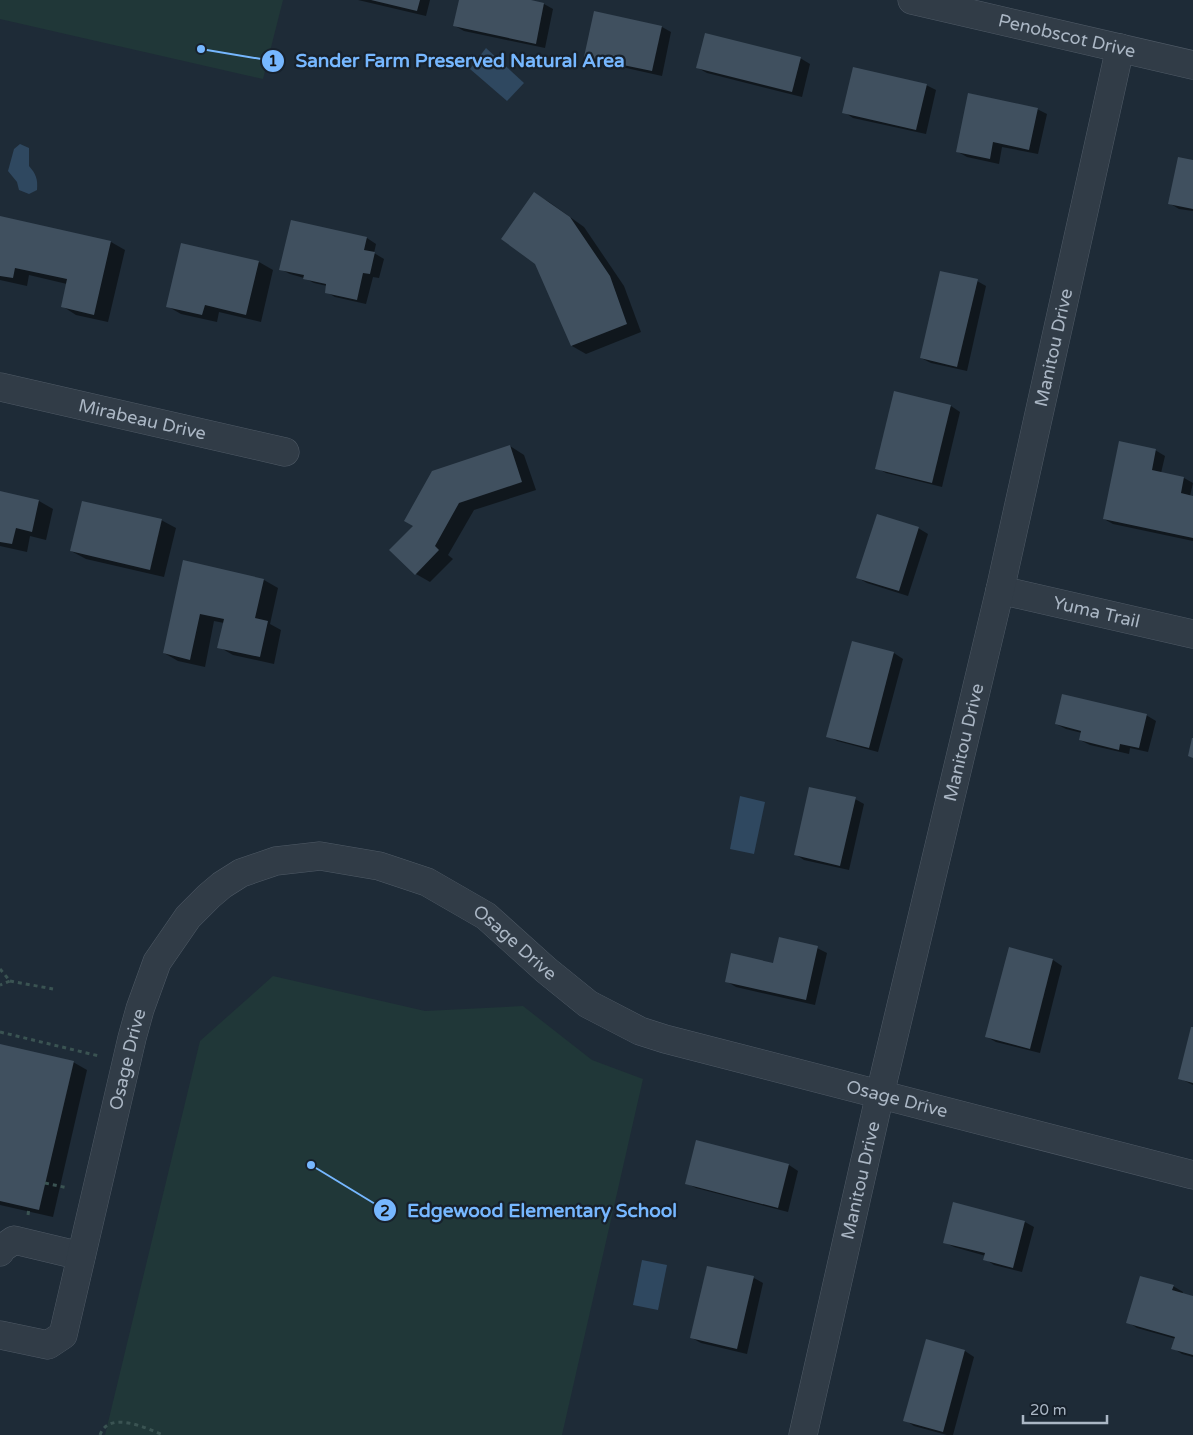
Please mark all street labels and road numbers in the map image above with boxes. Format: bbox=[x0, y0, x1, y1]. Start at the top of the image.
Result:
street label: Penobscot Drive bbox=[996, 9, 1138, 62]
street label: Manitou Drive bbox=[1030, 286, 1077, 409]
street label: Mirabeau Drive bbox=[76, 394, 208, 445]
street label: Yuma Trail bbox=[1051, 591, 1142, 633]
street label: Manitou Drive bbox=[939, 681, 988, 804]
street label: Osage Drive bbox=[470, 900, 561, 985]
street label: Osage Drive bbox=[105, 1006, 151, 1112]
street label: Osage Drive bbox=[844, 1075, 950, 1122]
street label: Manitou Drive bbox=[836, 1119, 885, 1242]

